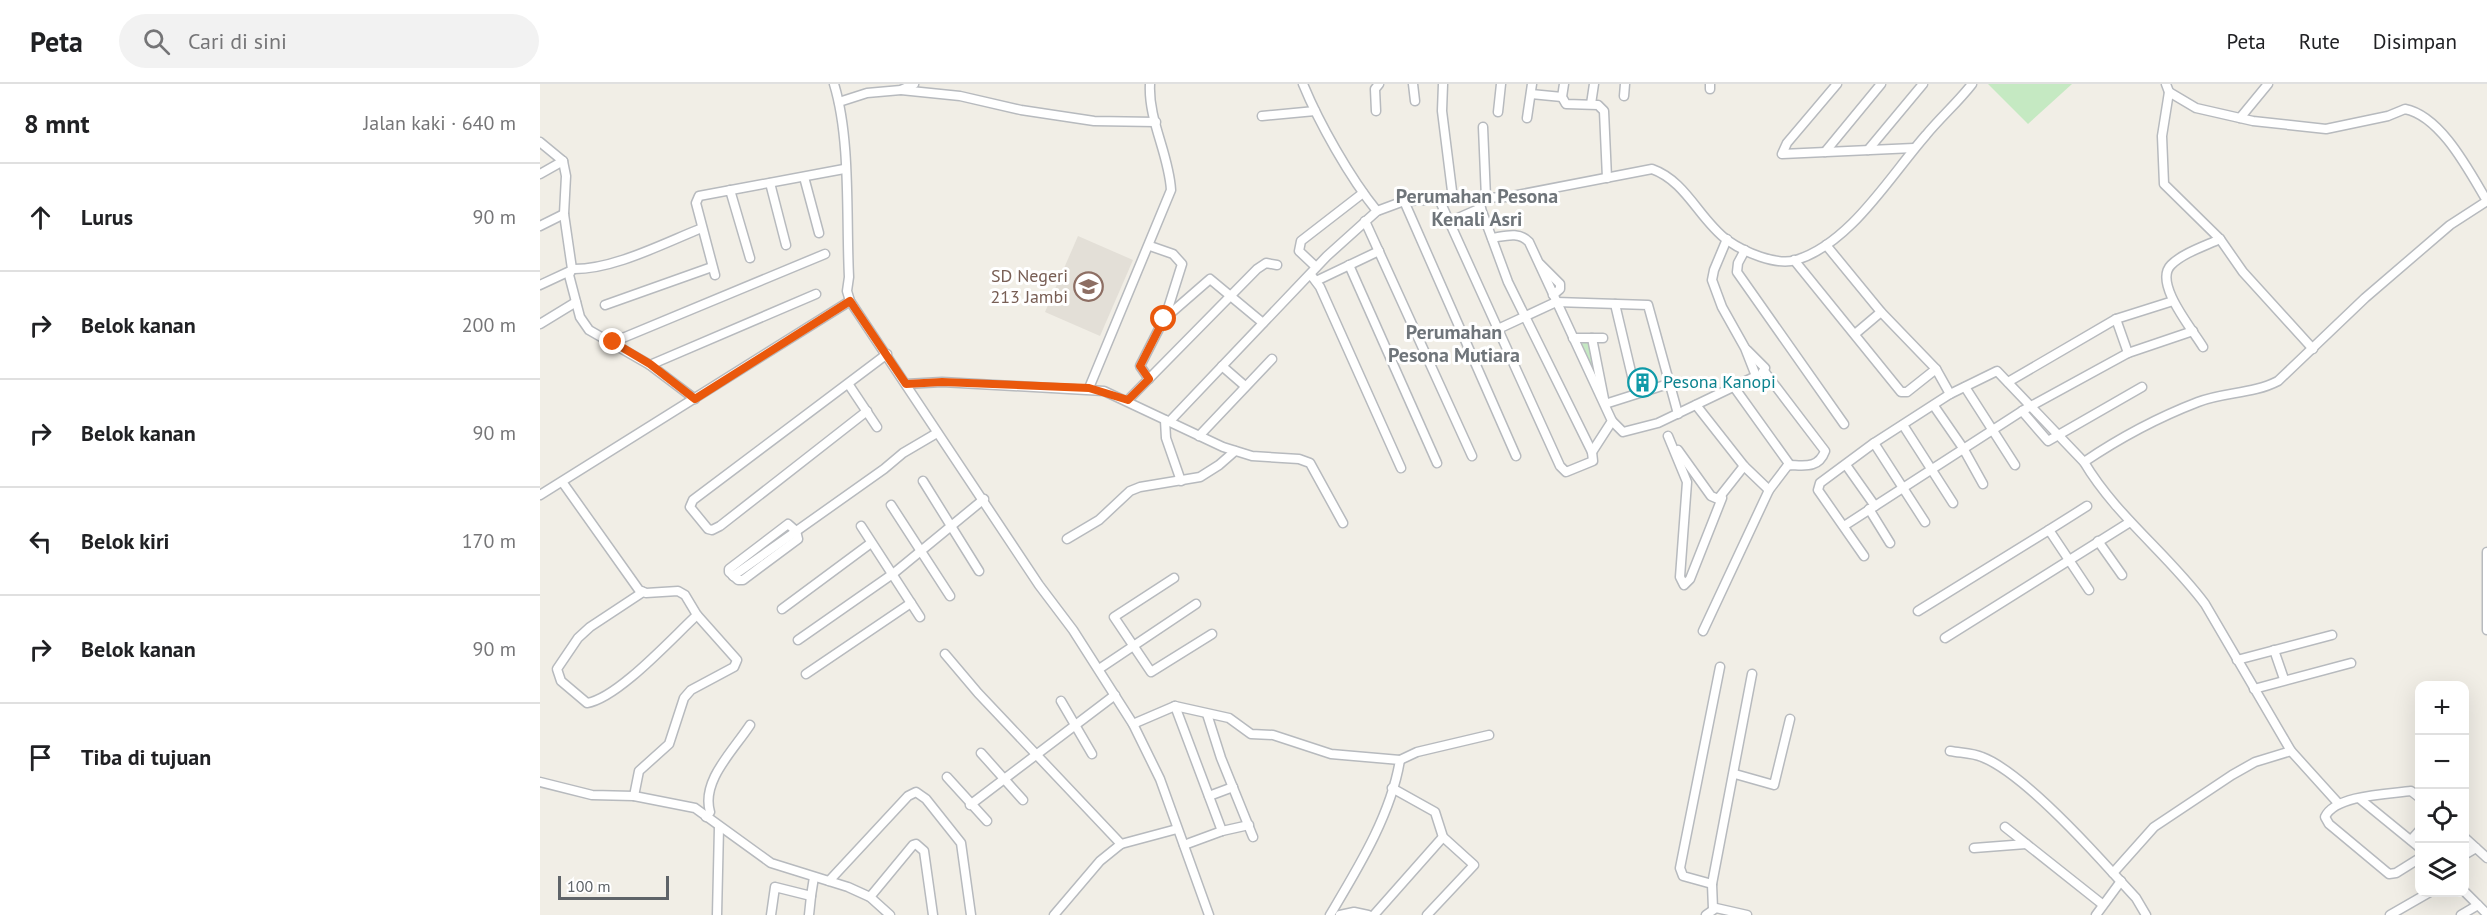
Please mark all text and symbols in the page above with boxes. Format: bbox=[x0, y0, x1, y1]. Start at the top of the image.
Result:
search box bbox=[119, 14, 539, 68]
text: Peta bbox=[30, 23, 83, 60]
icon: search bbox=[140, 25, 173, 58]
text: Cari di sini bbox=[188, 27, 287, 55]
text: Peta bbox=[2226, 28, 2266, 55]
text: Rute bbox=[2299, 28, 2340, 55]
text: Disimpan bbox=[2373, 28, 2457, 55]
text: 8 mnt bbox=[24, 107, 90, 140]
text: Jalan kaki · 640 m bbox=[363, 110, 516, 136]
district label: Perumahan Pesona Kenali Asri bbox=[1396, 183, 1558, 232]
icon: ahead bbox=[24, 201, 57, 234]
text: Lurus bbox=[81, 203, 133, 231]
text: 90 m bbox=[473, 204, 516, 230]
place label: SD Negeri 213 Jambi bbox=[990, 264, 1068, 308]
school or university icon: SD Negeri 213 Jambi bbox=[1073, 270, 1105, 302]
route start bbox=[1150, 305, 1176, 331]
icon: right bbox=[24, 309, 57, 342]
text: Belok kanan bbox=[81, 311, 196, 339]
text: 200 m bbox=[462, 312, 516, 338]
district label: Perumahan Pesona Mutiara bbox=[1388, 319, 1520, 368]
route end bbox=[599, 328, 625, 354]
building icon: Pesona Kanopi bbox=[1626, 366, 1658, 398]
place label: Pesona Kanopi bbox=[1663, 370, 1776, 393]
icon: right bbox=[24, 417, 57, 450]
text: Belok kanan bbox=[81, 419, 196, 447]
text: 90 m bbox=[473, 420, 516, 446]
icon: left bbox=[24, 525, 57, 558]
text: Belok kiri bbox=[81, 527, 170, 555]
text: 170 m bbox=[462, 528, 516, 554]
icon: right bbox=[24, 633, 57, 666]
text: Belok kanan bbox=[81, 635, 196, 663]
text: 90 m bbox=[473, 636, 516, 662]
map controls bbox=[2415, 681, 2469, 897]
button: + bbox=[2415, 681, 2469, 735]
button: − bbox=[2415, 735, 2469, 789]
icon: arrive bbox=[24, 741, 57, 774]
text: Tiba di tujuan bbox=[81, 743, 211, 771]
button: locate bbox=[2415, 789, 2469, 843]
button: layers bbox=[2415, 843, 2469, 897]
scale bar bbox=[558, 873, 669, 900]
text: 100 m bbox=[567, 876, 610, 896]

